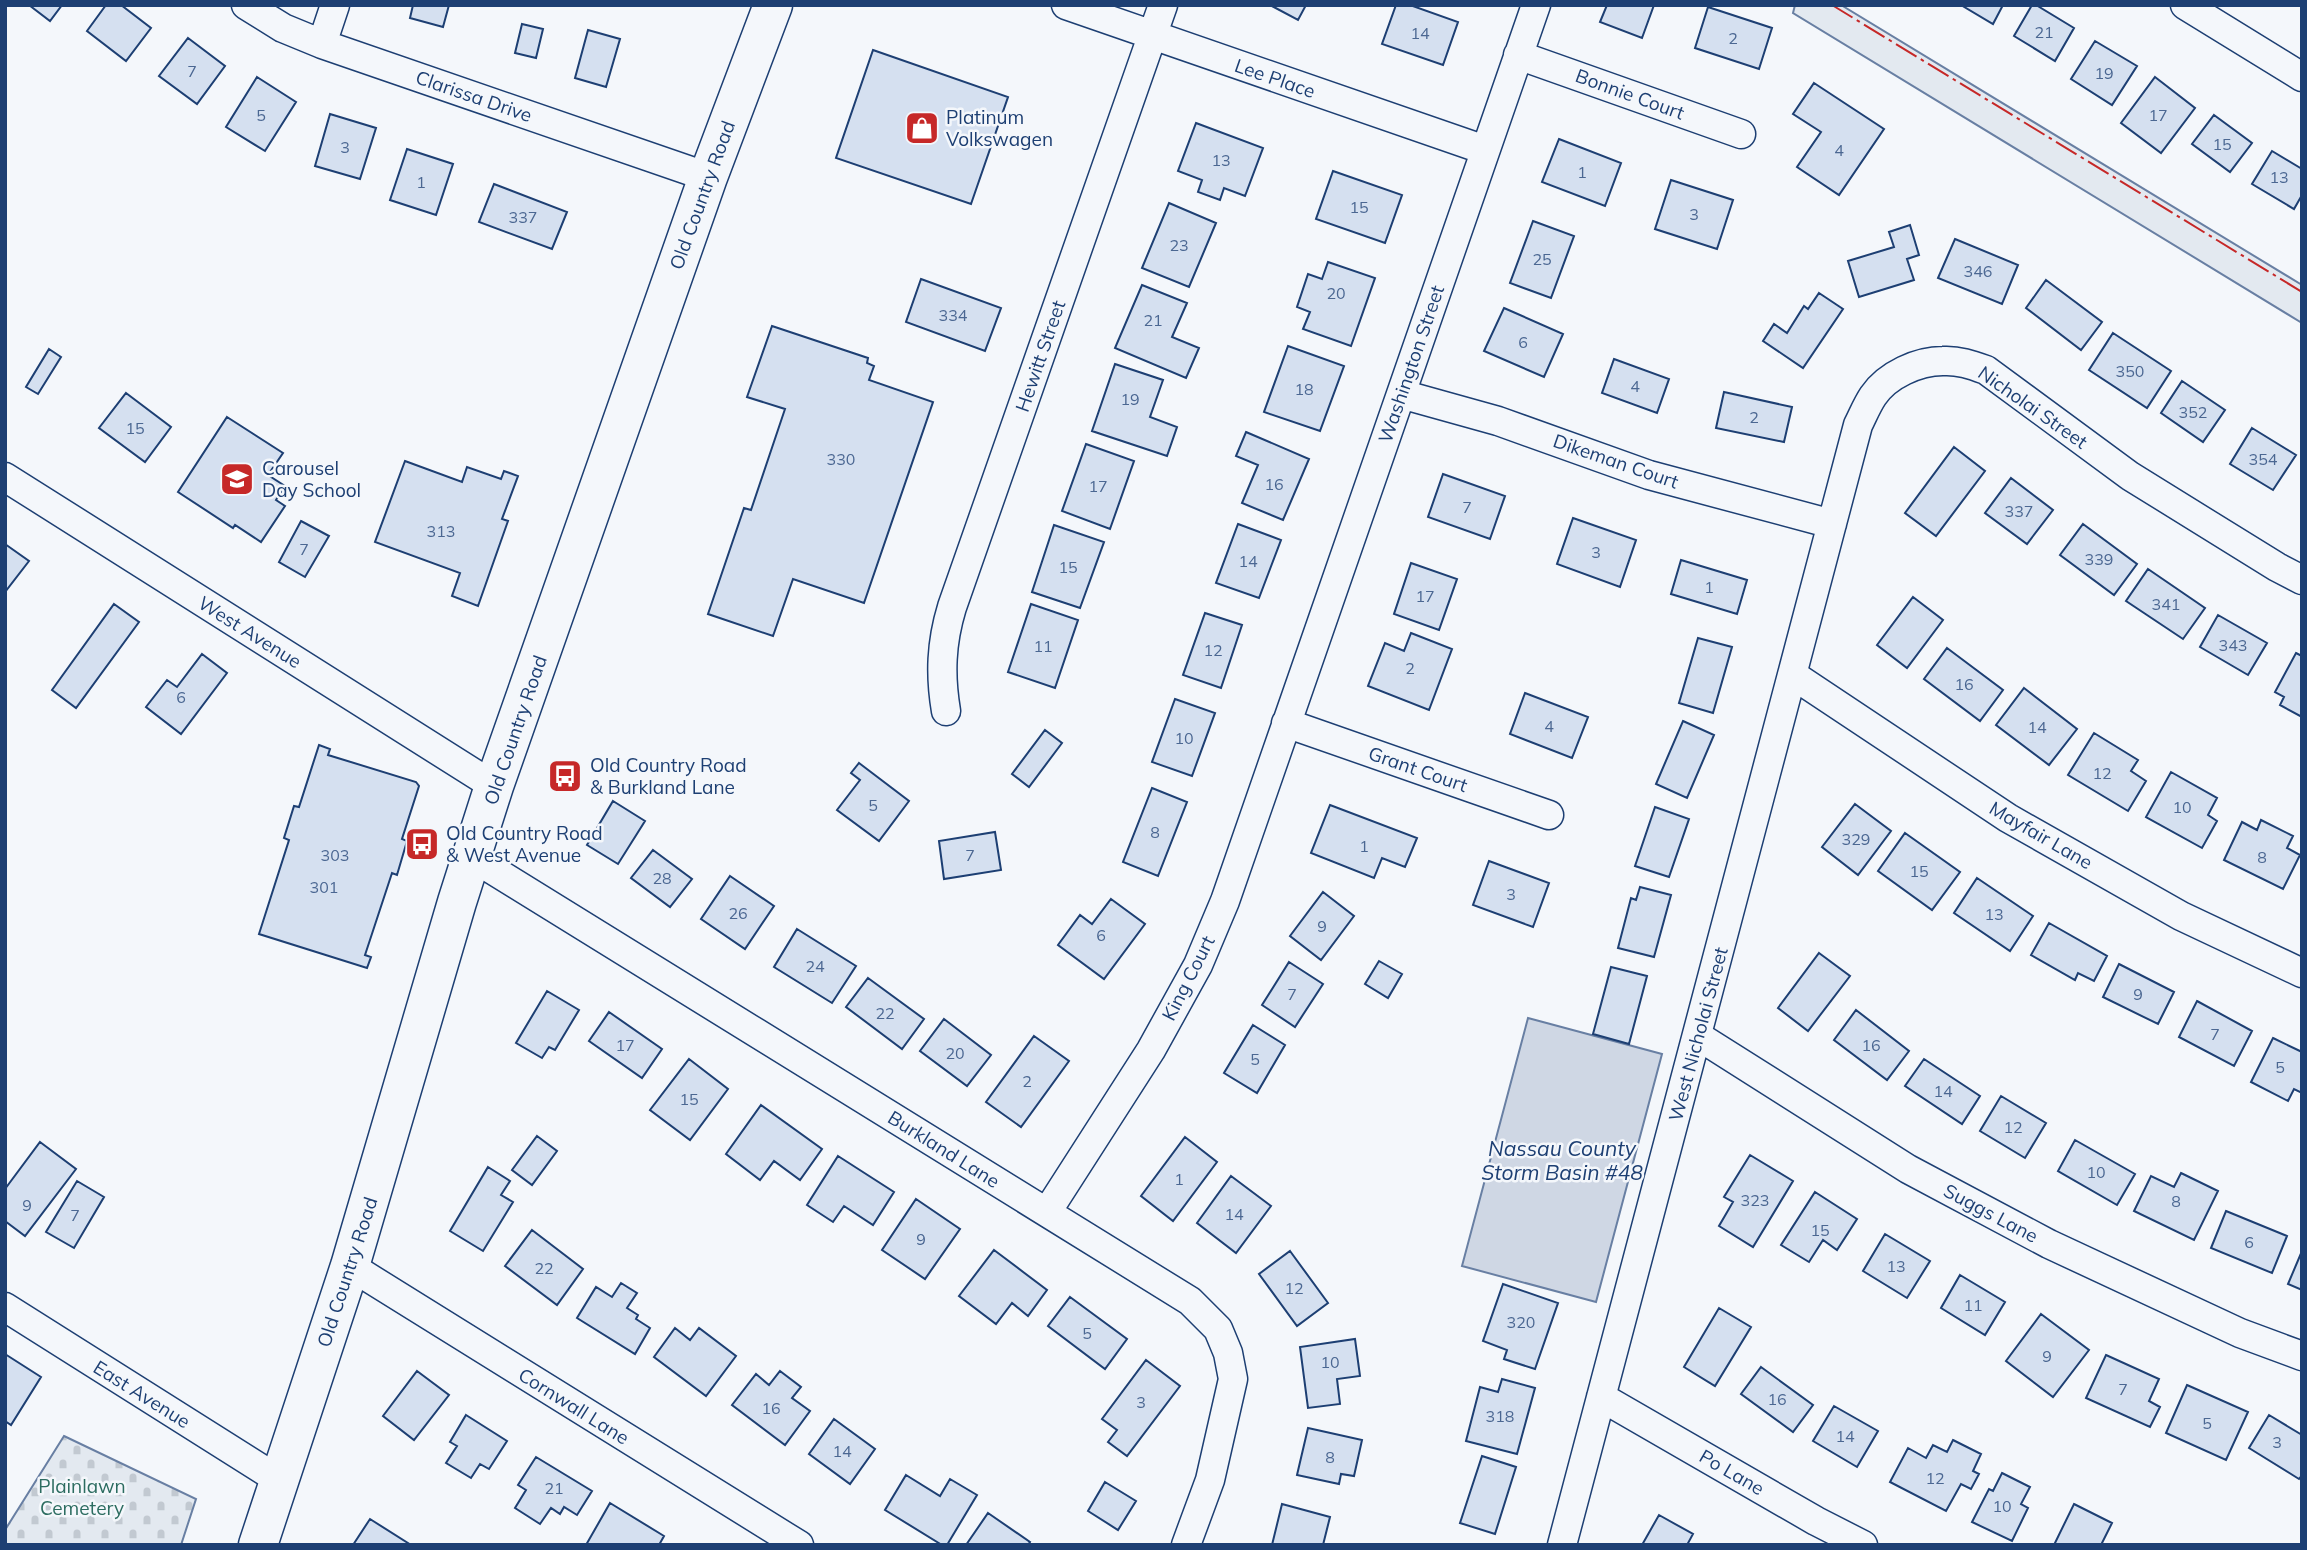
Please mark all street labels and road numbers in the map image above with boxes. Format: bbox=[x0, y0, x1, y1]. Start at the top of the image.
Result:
street label: Lee Place bbox=[1232, 53, 1318, 103]
street label: Bonnie Court bbox=[1572, 63, 1688, 125]
street label: Clarissa Drive bbox=[413, 65, 535, 127]
street label: Old Country Road bbox=[664, 117, 740, 273]
street label: Washington Street bbox=[1373, 282, 1449, 446]
street label: Hewitt Street bbox=[1010, 297, 1070, 415]
street label: Nicholai Street bbox=[1974, 360, 2093, 454]
street label: Dikeman Court bbox=[1550, 428, 1682, 494]
street label: West Avenue bbox=[194, 591, 306, 673]
street label: Old Country Road bbox=[478, 652, 552, 808]
street label: Grant Court bbox=[1365, 741, 1471, 797]
street label: Mayfair Lane bbox=[1985, 796, 2097, 874]
street label: King Court bbox=[1156, 931, 1220, 1025]
street label: West Nicholai Street bbox=[1663, 944, 1733, 1124]
street label: Burkland Lane bbox=[884, 1105, 1004, 1193]
street label: Suggs Lane bbox=[1940, 1178, 2042, 1248]
street label: Old Country Road bbox=[311, 1194, 383, 1350]
street label: East Avenue bbox=[89, 1355, 195, 1433]
street label: Cornwall Lane bbox=[514, 1362, 634, 1450]
street label: Po Lane bbox=[1695, 1444, 1769, 1500]

